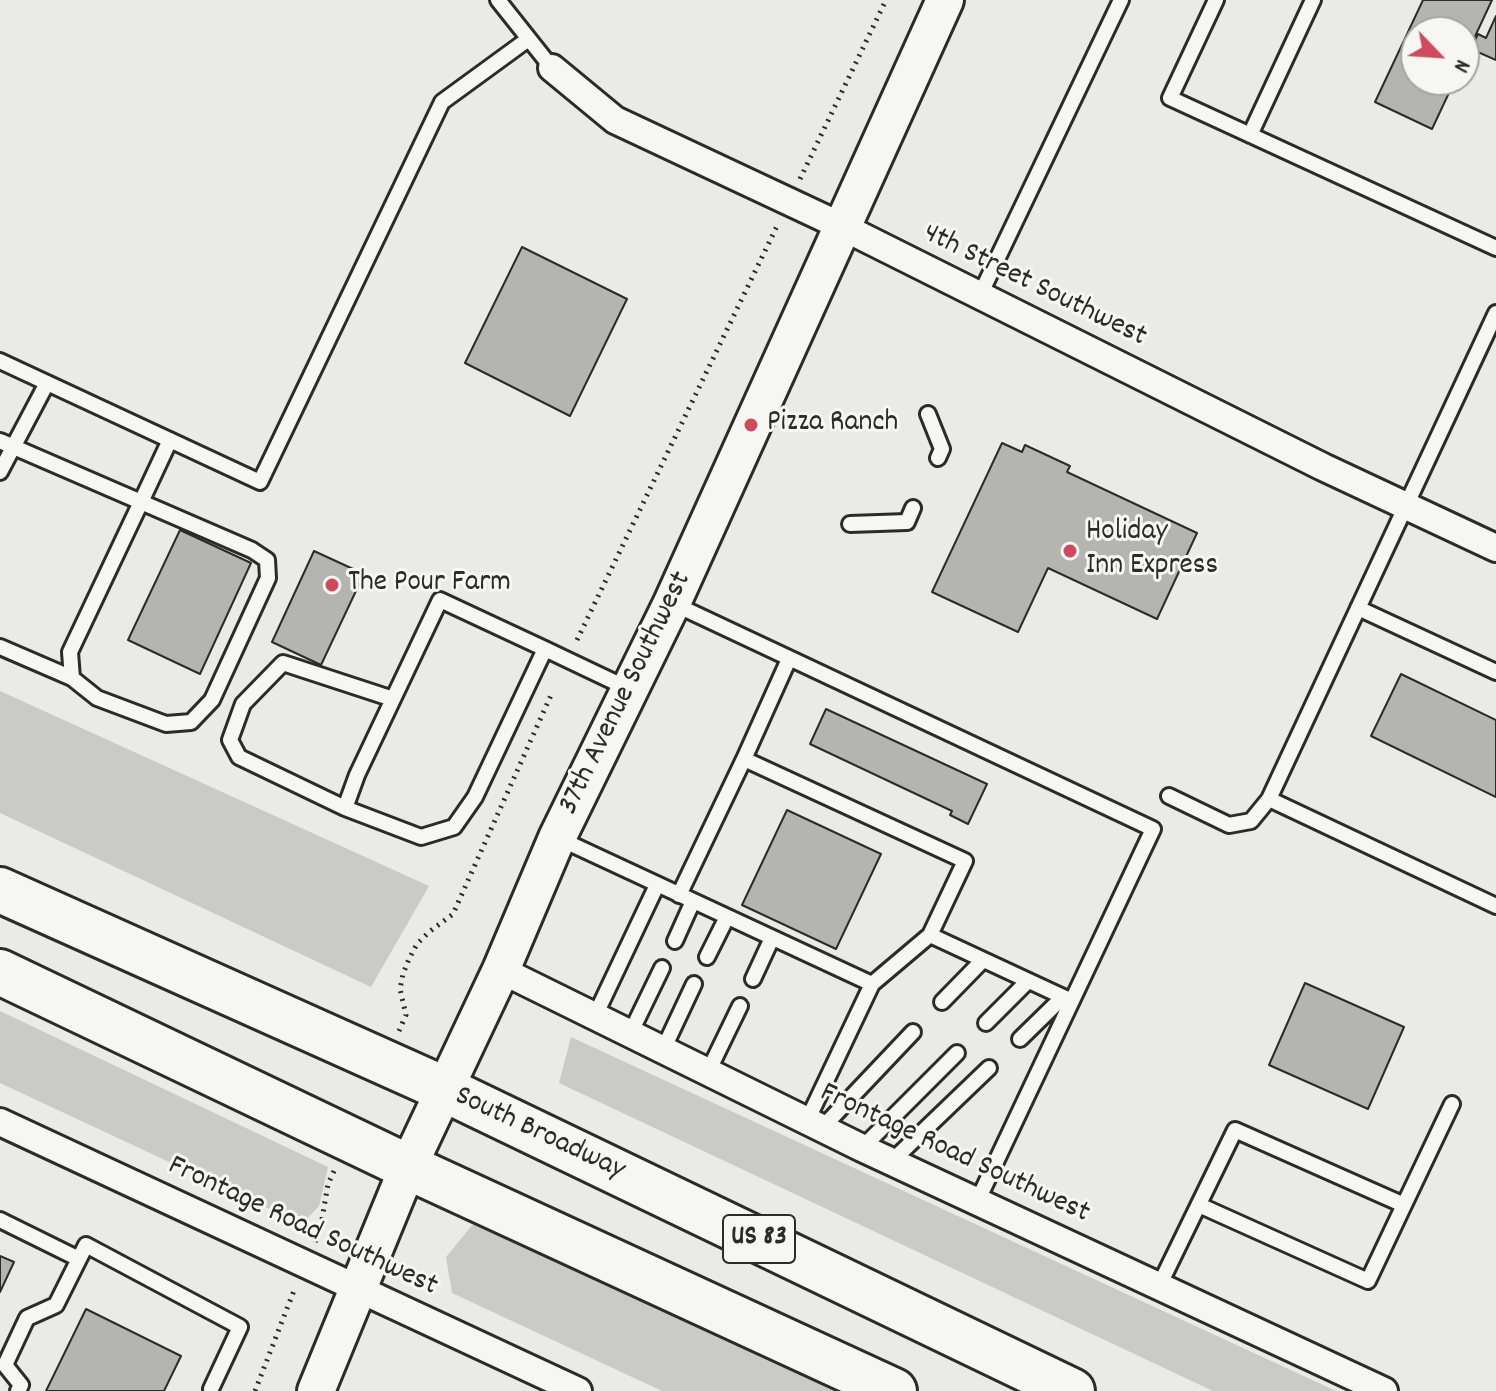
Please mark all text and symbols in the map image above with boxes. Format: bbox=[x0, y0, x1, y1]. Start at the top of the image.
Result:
north arrow bbox=[1400, 16, 1480, 96]
text: N bbox=[1444, 54, 1477, 77]
street label: 4th Street Southwest bbox=[916, 217, 1152, 357]
place label: Pizza Ranch bbox=[767, 407, 898, 443]
marker: Pizza Ranch bbox=[742, 416, 760, 434]
place label: Holiday Inn Express bbox=[1086, 516, 1218, 586]
marker: Holiday Inn Express bbox=[1061, 542, 1079, 560]
place label: The Pour Farm bbox=[348, 567, 511, 603]
street label: 37th Avenue Southwest bbox=[553, 567, 701, 821]
marker: The Pour Farm bbox=[323, 576, 341, 594]
street label: Frontage Road Southwest bbox=[813, 1077, 1095, 1233]
street label: South Broadway bbox=[448, 1080, 630, 1190]
street label: Frontage Road Southwest bbox=[161, 1150, 443, 1306]
road number: US 83 bbox=[723, 1215, 795, 1263]

